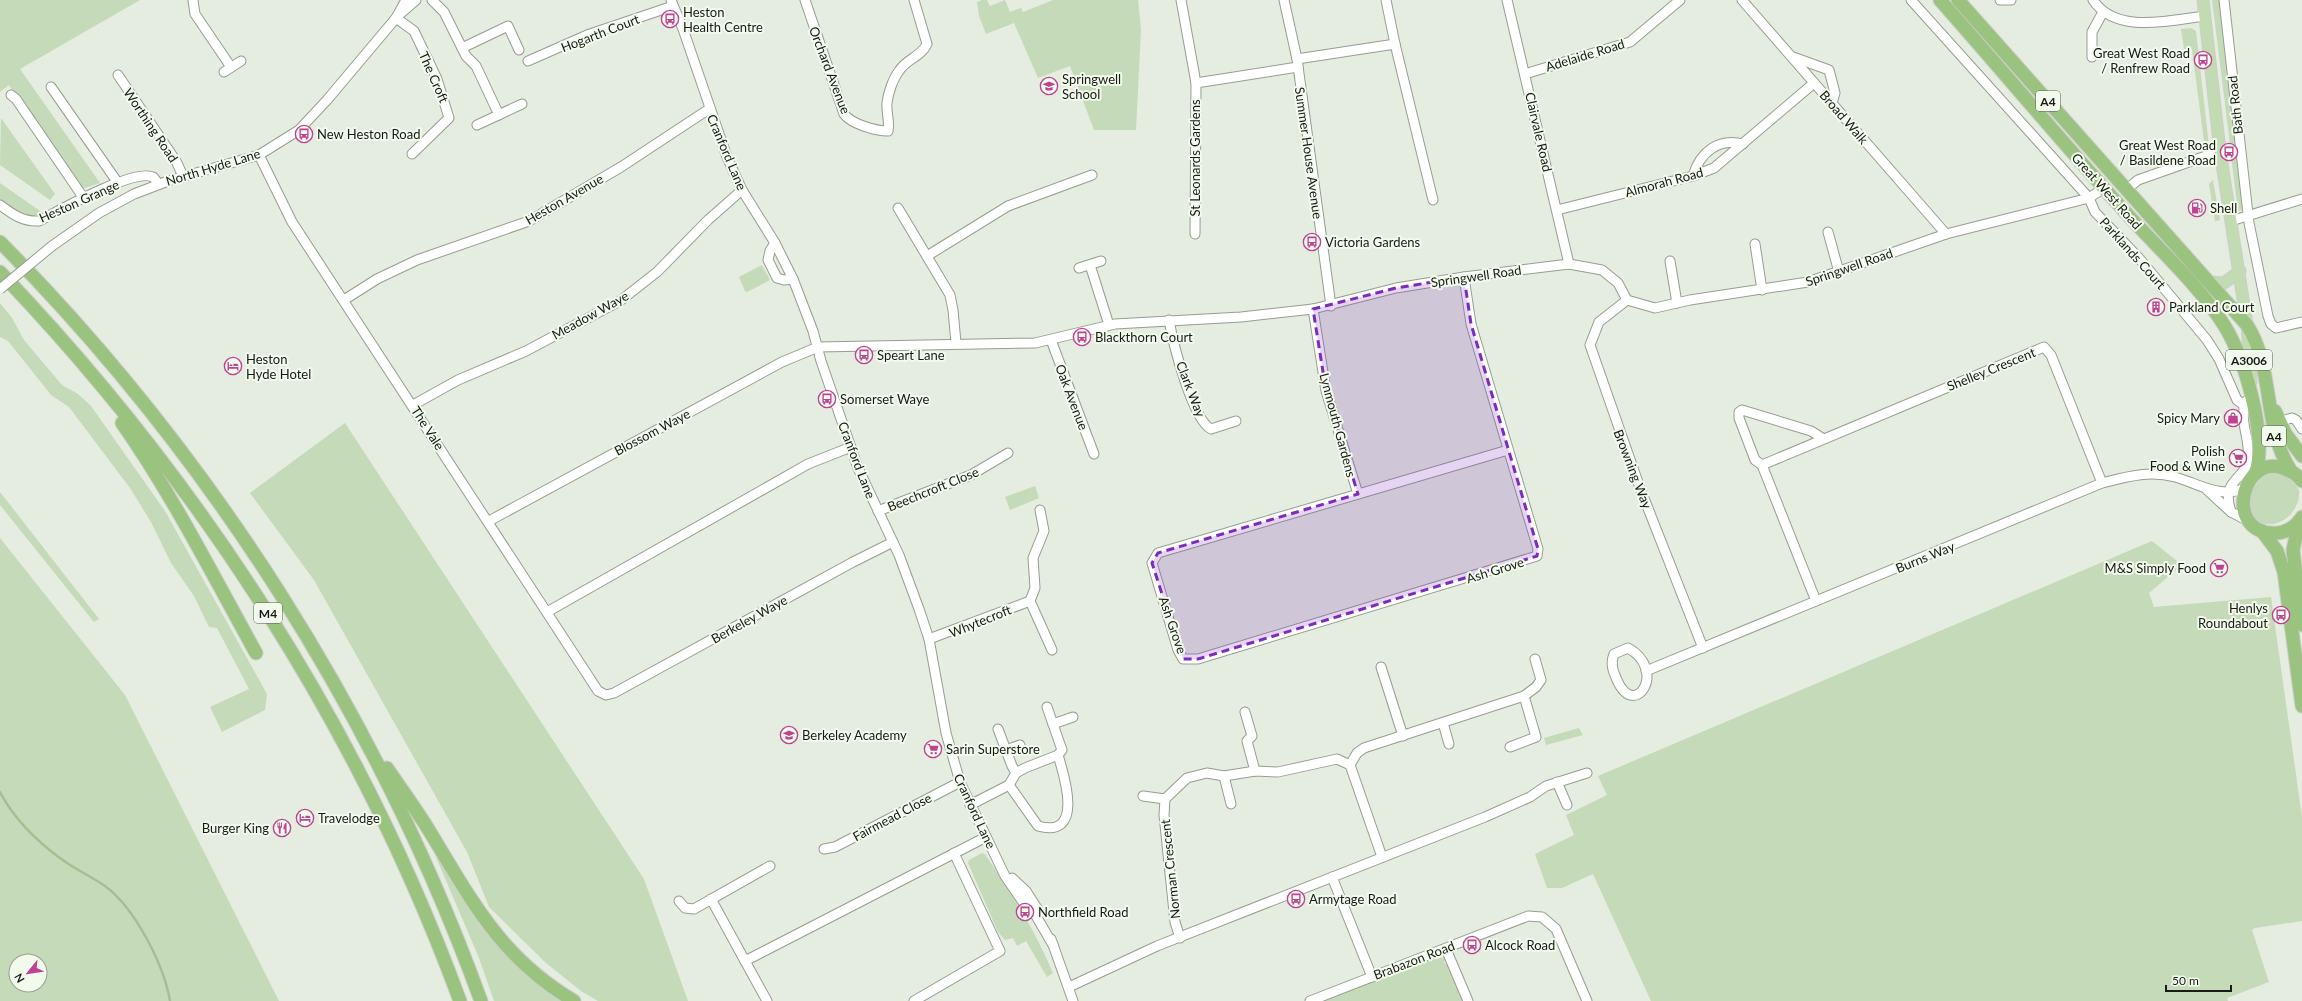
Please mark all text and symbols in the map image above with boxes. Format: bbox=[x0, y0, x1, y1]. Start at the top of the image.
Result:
place label: Heston Health Centre bbox=[683, 4, 763, 35]
bus stop icon: Heston Health Centre bbox=[660, 9, 680, 29]
street label: Hogarth Court bbox=[558, 11, 642, 55]
street label: Orchard Avenue bbox=[806, 24, 854, 116]
street label: Adelaide Road bbox=[1544, 35, 1626, 75]
place label: Great West Road / Renfrew Road bbox=[2093, 45, 2190, 76]
street label: The Croft bbox=[416, 49, 452, 105]
bus stop icon: Great West Road / Renfrew Road bbox=[2193, 50, 2213, 70]
place label: Springwell School bbox=[1062, 71, 1121, 102]
street label: Bath Road bbox=[2224, 75, 2246, 135]
school or university icon: Springwell School bbox=[1039, 76, 1059, 96]
street label: Worthing Road bbox=[120, 85, 182, 165]
street label: Summer House Avenue bbox=[1292, 86, 1326, 220]
street label: Broad Walk bbox=[1816, 87, 1872, 147]
street label: Clairvale Road bbox=[1522, 91, 1556, 173]
road number: A4 bbox=[2036, 91, 2060, 111]
street label: St Leonards Gardens bbox=[1187, 99, 1203, 217]
street label: Cranford Lane bbox=[704, 112, 750, 192]
bus stop icon: New Heston Road bbox=[294, 124, 314, 144]
place label: New Heston Road bbox=[317, 126, 420, 142]
place label: Great West Road / Basildene Road bbox=[2119, 137, 2216, 168]
bus stop icon: Great West Road / Basildene Road bbox=[2219, 142, 2239, 162]
street label: North Hyde Lane bbox=[164, 145, 262, 189]
street label: Great West Road bbox=[2069, 150, 2145, 232]
street label: Almorah Road bbox=[1623, 164, 1705, 200]
street label: Heston Avenue bbox=[522, 170, 606, 228]
street label: Heston Grange bbox=[36, 176, 122, 226]
fuel station icon: Shell bbox=[2187, 198, 2207, 218]
place label: Shell bbox=[2210, 200, 2237, 216]
street label: Parklands Court bbox=[2097, 214, 2170, 292]
bus stop icon: Victoria Gardens bbox=[1302, 232, 1322, 252]
place label: Victoria Gardens bbox=[1325, 234, 1421, 250]
street label: Springwell Road bbox=[1803, 245, 1895, 289]
street label: Springwell Road bbox=[1430, 262, 1522, 290]
street label: Meadow Waye bbox=[549, 287, 631, 343]
building icon: Parkland Court bbox=[2146, 297, 2166, 317]
place label: Parkland Court bbox=[2169, 299, 2255, 315]
bus stop icon: Blackthorn Court bbox=[1072, 327, 1092, 347]
place label: Blackthorn Court bbox=[1095, 329, 1193, 345]
street label: Shelley Crescent bbox=[1944, 344, 2038, 394]
bus stop icon: Speart Lane bbox=[854, 345, 874, 365]
place label: Speart Lane bbox=[877, 347, 945, 363]
road number: A3006 bbox=[2226, 350, 2272, 370]
place label: Heston Hyde Hotel bbox=[246, 351, 311, 382]
hotel icon: Heston Hyde Hotel bbox=[223, 356, 243, 376]
street label: Clark Way bbox=[1173, 359, 1209, 419]
street label: Oak Avenue bbox=[1052, 362, 1092, 432]
street label: Lynmouth Gardens bbox=[1316, 371, 1360, 479]
bus stop icon: Somerset Waye bbox=[817, 389, 837, 409]
place label: Somerset Waye bbox=[840, 391, 929, 407]
street label: The Vale bbox=[408, 403, 448, 453]
street label: Blossom Waye bbox=[611, 405, 693, 459]
shop icon: Spicy Mary bbox=[2223, 408, 2243, 428]
place label: Spicy Mary bbox=[2157, 410, 2220, 426]
street label: Cranford Lane bbox=[835, 419, 879, 501]
road number: A4 bbox=[2262, 426, 2286, 446]
street label: Browning Way bbox=[1611, 427, 1656, 511]
place label: Polish Food & Wine bbox=[2150, 443, 2225, 474]
supermarket icon: Polish Food & Wine bbox=[2228, 448, 2248, 468]
street label: Beechcroft Close bbox=[885, 463, 981, 515]
street label: Burns Way bbox=[1893, 538, 1957, 576]
street label: Ash Grove bbox=[1464, 554, 1526, 586]
supermarket icon: M&S Simply Food bbox=[2209, 558, 2229, 578]
place label: M&S Simply Food bbox=[2105, 560, 2206, 576]
street label: Berkeley Waye bbox=[708, 591, 790, 647]
street label: Ash Grove bbox=[1156, 594, 1190, 656]
place label: Henlys Roundabout bbox=[2198, 600, 2268, 631]
street label: Whytecroft bbox=[947, 601, 1013, 641]
road number: M4 bbox=[254, 603, 282, 623]
bus stop icon: Henlys Roundabout bbox=[2271, 605, 2291, 625]
school or university icon: Berkeley Academy bbox=[779, 725, 799, 745]
place label: Berkeley Academy bbox=[802, 727, 907, 743]
supermarket icon: Sarin Superstore bbox=[923, 739, 943, 759]
place label: Sarin Superstore bbox=[946, 741, 1040, 757]
street label: Cranford Lane bbox=[951, 771, 999, 851]
street label: Fairmead Close bbox=[850, 789, 934, 844]
hotel icon: Travelodge bbox=[295, 808, 315, 828]
place label: Travelodge bbox=[318, 810, 380, 826]
restaurant icon: Burger King bbox=[272, 818, 292, 838]
street label: Norman Crescent bbox=[1157, 818, 1183, 920]
place label: Burger King bbox=[202, 820, 269, 836]
bus stop icon: Armytage Road bbox=[1286, 889, 1306, 909]
place label: Armytage Road bbox=[1309, 891, 1397, 907]
bus stop icon: Northfield Road bbox=[1015, 902, 1035, 922]
place label: Northfield Road bbox=[1038, 904, 1128, 920]
bus stop icon: Alcock Road bbox=[1462, 935, 1482, 955]
street label: Brabazon Road bbox=[1371, 937, 1457, 983]
place label: Alcock Road bbox=[1485, 937, 1555, 953]
north arrow bbox=[8, 953, 48, 993]
scale bar bbox=[2166, 967, 2231, 993]
text: N bbox=[11, 971, 27, 985]
text: 50 m bbox=[2172, 973, 2199, 988]

